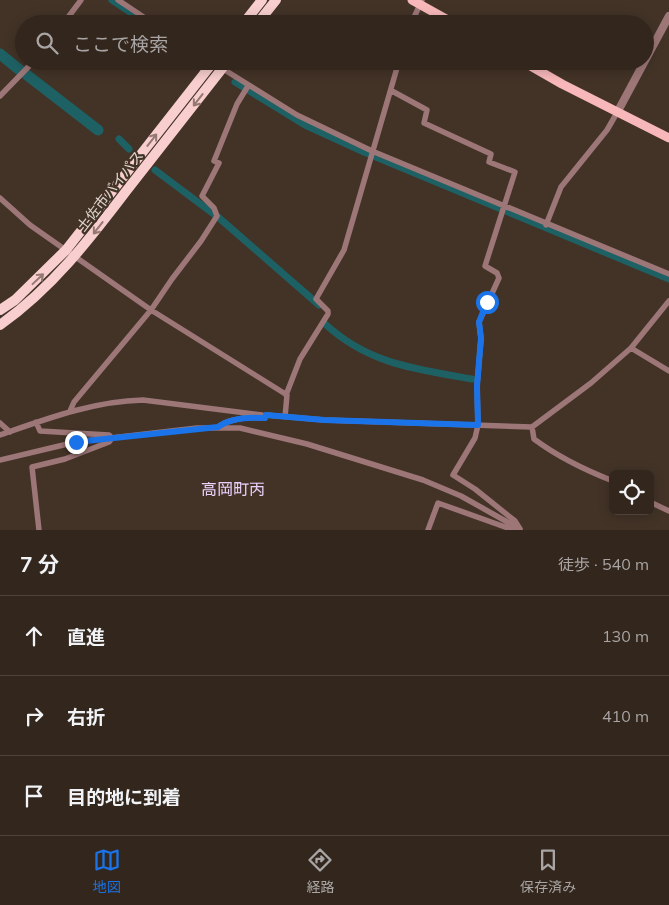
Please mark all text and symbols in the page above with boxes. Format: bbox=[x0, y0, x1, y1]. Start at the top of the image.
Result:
search box bbox=[15, 15, 654, 70]
icon: search bbox=[33, 29, 61, 57]
text: ここで検索 bbox=[73, 32, 168, 56]
one-way arrow bbox=[192, 93, 203, 106]
one-way arrow bbox=[146, 134, 157, 147]
street label: 土佐市バイパス bbox=[73, 147, 147, 235]
one-way arrow bbox=[93, 221, 104, 234]
one-way arrow bbox=[31, 273, 44, 285]
route start bbox=[476, 291, 499, 314]
route end bbox=[65, 431, 88, 454]
map controls bbox=[609, 470, 654, 515]
button: locate bbox=[609, 470, 654, 515]
district label: 高岡町丙 bbox=[201, 479, 265, 499]
text: 7 分 bbox=[20, 551, 59, 577]
text: 徒歩 · 540 m bbox=[558, 554, 649, 574]
icon: ahead bbox=[20, 622, 48, 650]
text: 直進 bbox=[67, 625, 105, 649]
text: 130 m bbox=[602, 626, 649, 646]
icon: right bbox=[20, 702, 48, 730]
text: 右折 bbox=[67, 705, 105, 729]
text: 410 m bbox=[602, 706, 649, 726]
icon: arrive bbox=[20, 782, 48, 810]
text: 目的地に到着 bbox=[67, 785, 181, 809]
tab: 地図 bbox=[93, 846, 121, 896]
tab: 経路 bbox=[306, 846, 334, 896]
tab: 保存済み bbox=[520, 846, 576, 896]

